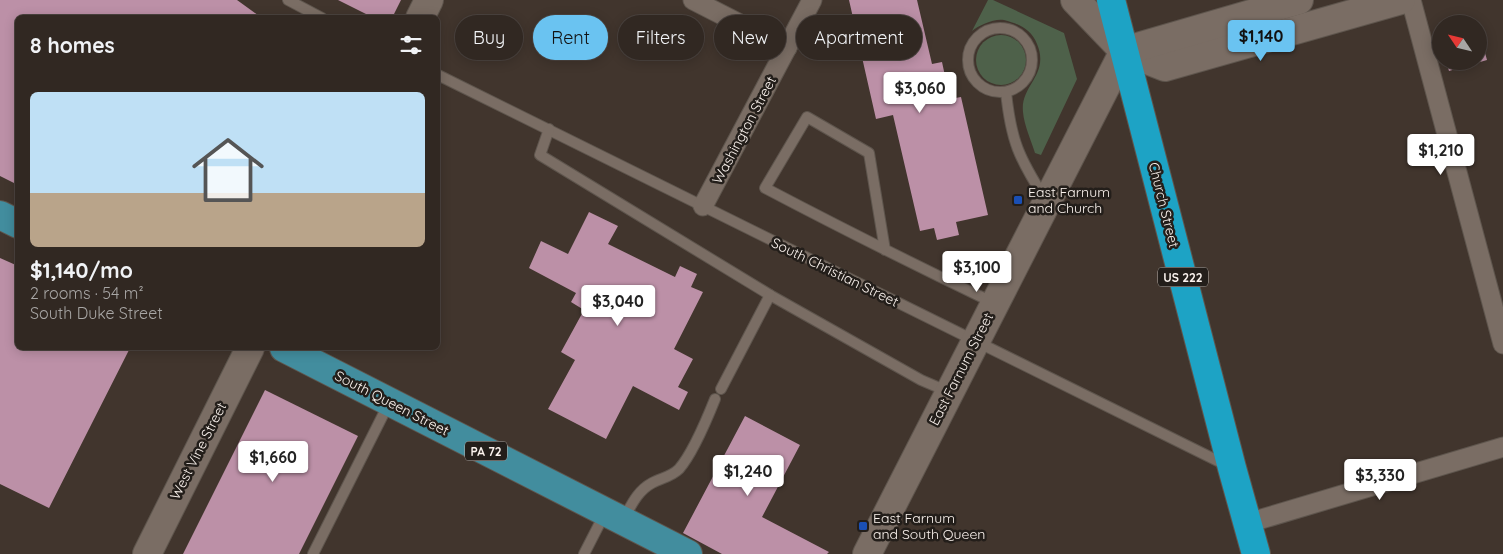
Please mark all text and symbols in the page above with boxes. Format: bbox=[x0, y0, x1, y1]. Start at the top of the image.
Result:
chip: Buy bbox=[455, 15, 523, 60]
chip: Rent bbox=[533, 15, 608, 60]
chip: Filters bbox=[618, 15, 704, 60]
chip: New bbox=[714, 15, 786, 60]
chip: Apartment bbox=[796, 15, 922, 60]
north arrow bbox=[1432, 15, 1488, 70]
map controls bbox=[1432, 15, 1487, 70]
pin: $1,140 bbox=[1220, 20, 1302, 62]
text: $1,140 bbox=[1239, 26, 1283, 46]
icon: filters bbox=[397, 31, 425, 59]
text: 8 homes bbox=[30, 32, 115, 58]
pin: $3,060 bbox=[879, 72, 961, 114]
street label: Washington Street bbox=[708, 73, 780, 187]
text: $3,060 bbox=[894, 78, 946, 98]
icon: home bbox=[183, 125, 273, 215]
pin: $1,210 bbox=[1400, 134, 1482, 176]
text: $1,210 bbox=[1418, 140, 1464, 160]
street label: Church Street bbox=[1145, 160, 1183, 250]
place label: East Farnum and Church bbox=[1028, 183, 1110, 217]
marker: East Farnum and Church bbox=[1012, 194, 1024, 206]
street label: South Christian Street bbox=[768, 233, 902, 311]
pin: $3,100 bbox=[936, 250, 1018, 293]
text: $1,140/mo bbox=[30, 257, 133, 283]
text: $3,100 bbox=[953, 257, 1001, 277]
road number: US 222 bbox=[1158, 268, 1208, 286]
text: 2 rooms · 54 m² bbox=[30, 283, 144, 303]
pin: $3,040 bbox=[577, 284, 659, 327]
text: $3,040 bbox=[592, 291, 644, 311]
text: South Duke Street bbox=[30, 303, 163, 323]
street label: East Farnum Street bbox=[925, 309, 997, 428]
street label: South Queen Street bbox=[332, 366, 452, 440]
street label: West Vine Street bbox=[166, 399, 230, 503]
pin: $1,660 bbox=[232, 440, 314, 483]
road number: PA 72 bbox=[465, 442, 507, 461]
text: $1,660 bbox=[249, 447, 297, 467]
pin: $1,240 bbox=[707, 454, 789, 497]
pin: $3,330 bbox=[1339, 458, 1421, 501]
text: $1,240 bbox=[724, 461, 772, 481]
text: $3,330 bbox=[1355, 465, 1405, 485]
place label: East Farnum and South Queen bbox=[873, 509, 985, 543]
marker: East Farnum and South Queen bbox=[857, 520, 869, 532]

